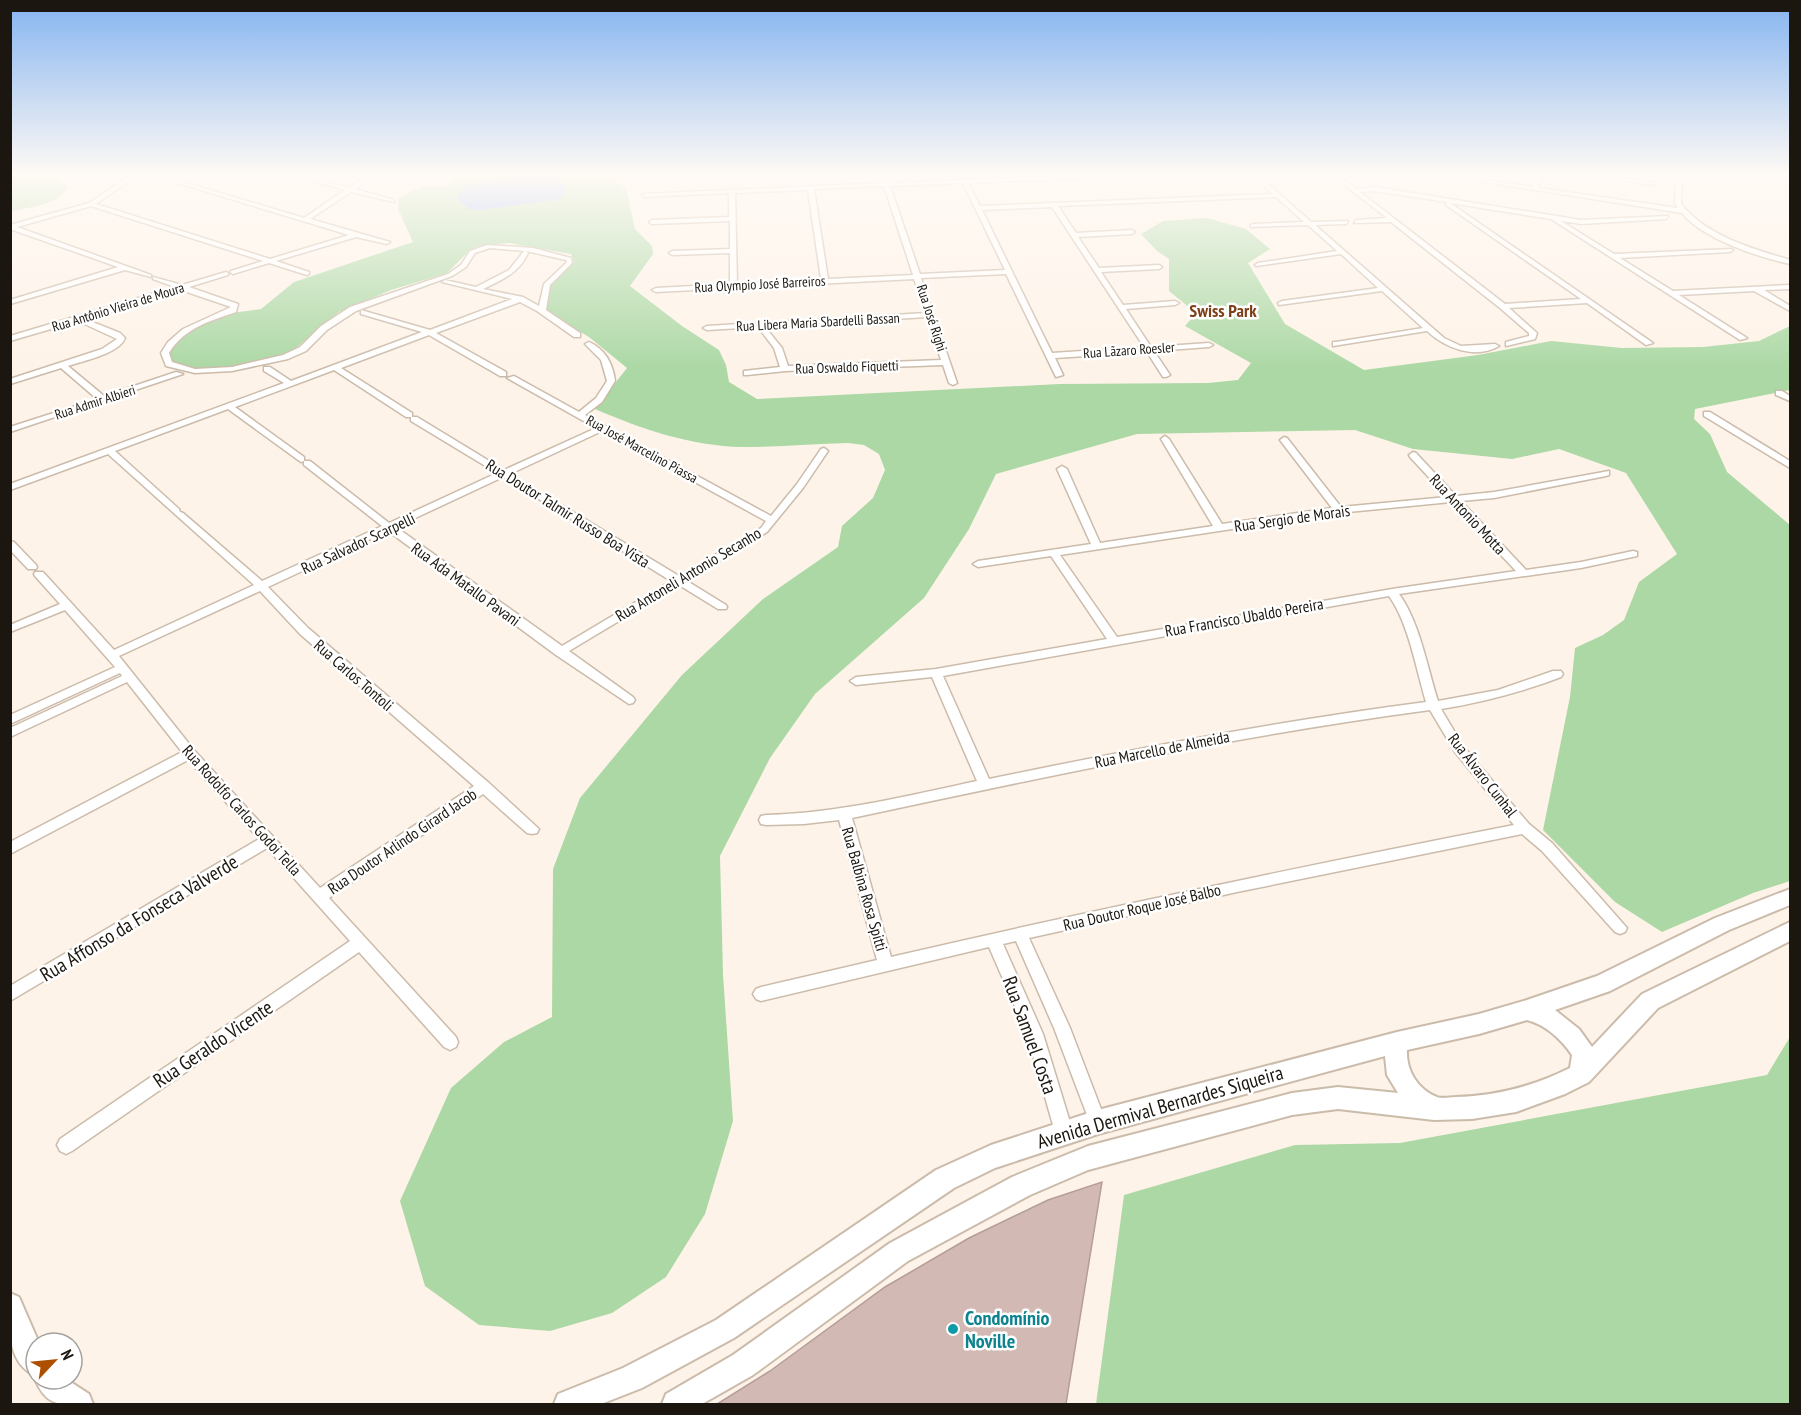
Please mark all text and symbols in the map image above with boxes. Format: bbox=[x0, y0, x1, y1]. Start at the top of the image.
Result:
street label: Rua Olympio José Barreiros bbox=[694, 272, 826, 296]
street label: Rua Antônio Vieira de Moura bbox=[50, 278, 186, 336]
street label: Rua José Righi bbox=[913, 282, 951, 354]
district label: Swiss Park bbox=[1189, 299, 1257, 322]
street label: Rua Libera Maria Sbardelli Bassan bbox=[736, 309, 900, 335]
street label: Rua Lãzaro Roesler bbox=[1083, 338, 1176, 362]
street label: Rua Oswaldo Fiquetti bbox=[795, 356, 899, 378]
street label: Rua Admir Albieri bbox=[52, 380, 138, 424]
street label: Rua José Marcelino Piassa bbox=[583, 411, 701, 487]
street label: Rua Doutor Talmir Russo Boa Vista bbox=[482, 454, 654, 572]
street label: Rua Antonio Motta bbox=[1426, 470, 1510, 558]
street label: Rua Sergio de Morais bbox=[1233, 500, 1351, 536]
street label: Rua Salvador Scarpelli bbox=[298, 508, 418, 578]
street label: Rua Antoneli Antonio Secanho bbox=[611, 522, 765, 625]
street label: Rua Ada Matallo Pavani bbox=[408, 538, 524, 630]
street label: Rua Francisco Ubaldo Pereira bbox=[1163, 593, 1325, 641]
street label: Rua Carlos Tontoli bbox=[310, 635, 398, 715]
street label: Rua Marcello de Almeida bbox=[1093, 726, 1231, 772]
street label: Rua Álvaro Cunhal bbox=[1444, 729, 1522, 821]
street label: Rua Rodolfo Carlos Godoi Tella bbox=[178, 741, 306, 879]
street label: Rua Doutor Arlindo Girard Jacob bbox=[324, 784, 480, 898]
street label: Rua Balbina Rosa Spitti bbox=[838, 825, 892, 953]
street label: Rua Affonso da Fonseca Valverde bbox=[35, 849, 243, 987]
street label: Rua Doutor Roque José Balbo bbox=[1061, 879, 1223, 935]
street label: Rua Samuel Costa bbox=[997, 973, 1063, 1097]
street label: Rua Geraldo Vicente bbox=[148, 994, 278, 1094]
street label: Avenida Dermival Bernardes Siqueira bbox=[1034, 1059, 1286, 1155]
place label: Condomínio Noville bbox=[965, 1305, 1049, 1354]
marker: Condomínio Noville bbox=[946, 1322, 960, 1336]
north arrow bbox=[24, 1331, 84, 1391]
text: N bbox=[57, 1346, 78, 1363]

